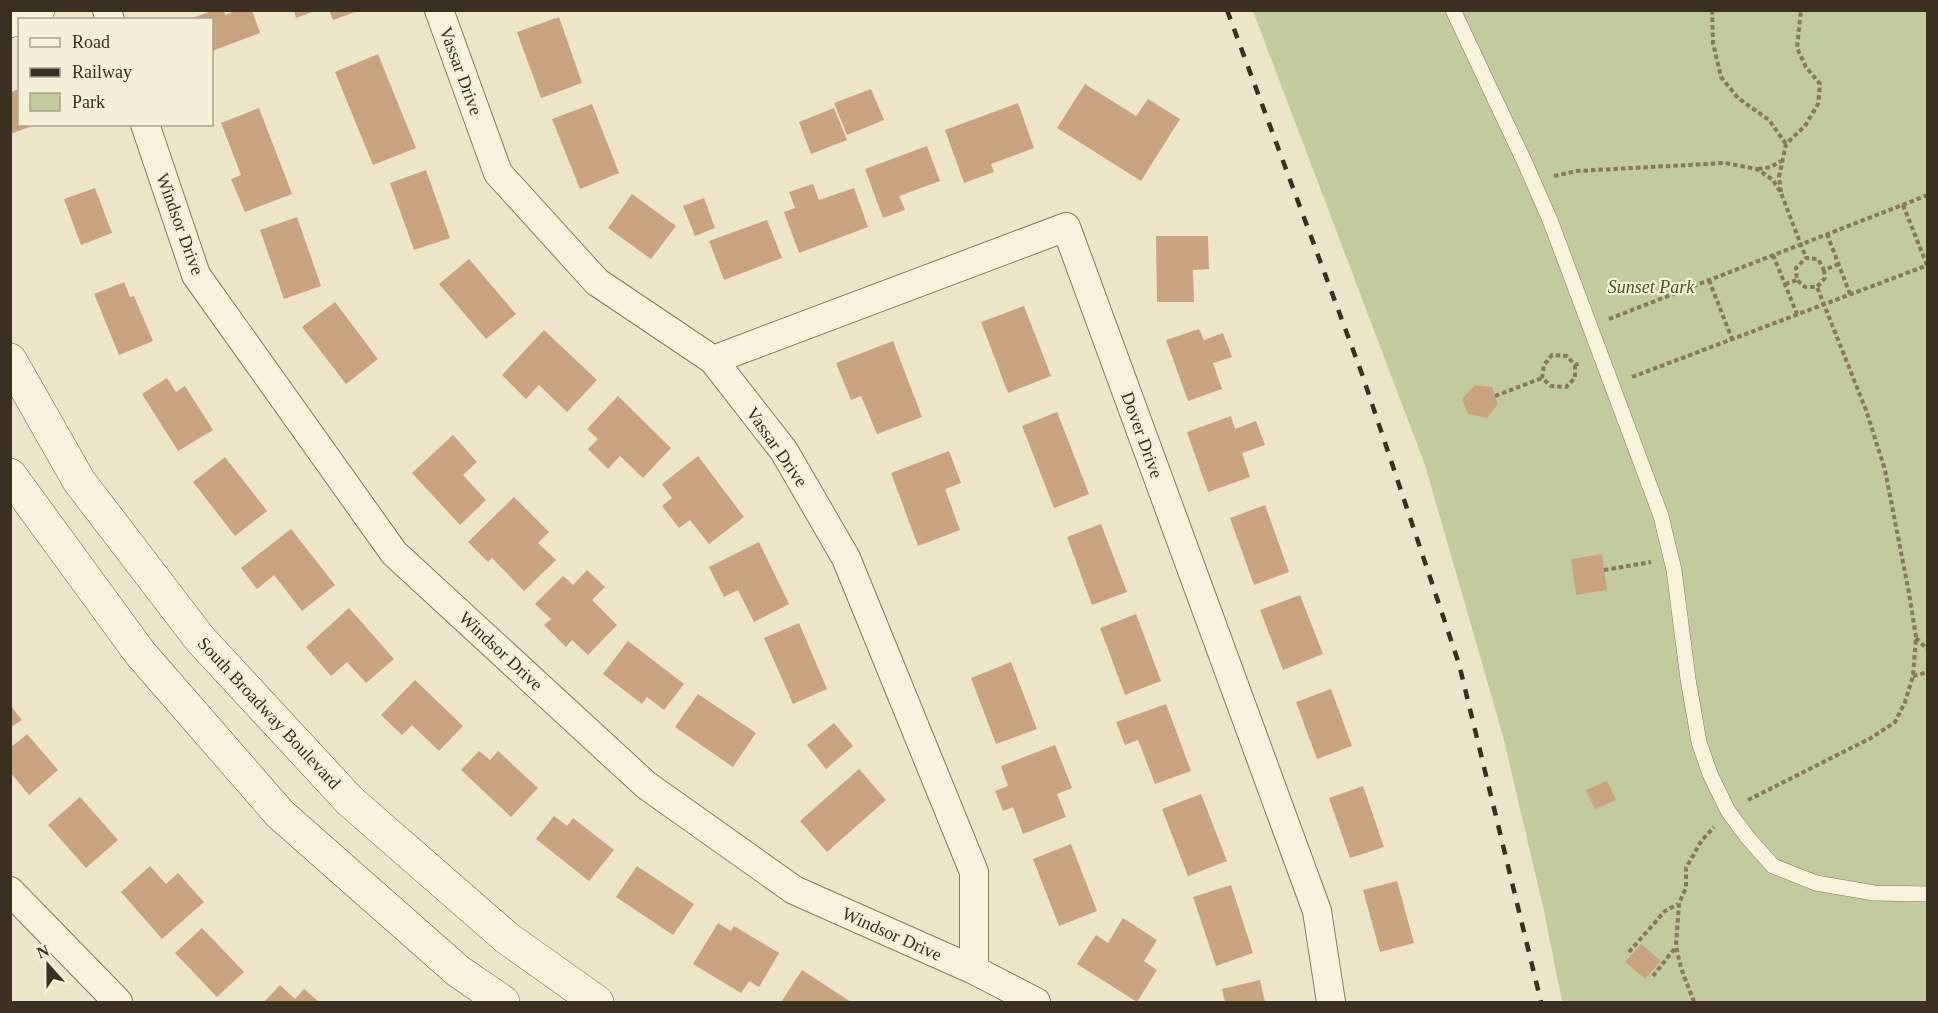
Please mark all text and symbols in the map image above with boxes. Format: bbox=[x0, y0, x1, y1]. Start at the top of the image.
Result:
legend bbox=[18, 18, 213, 126]
street label: Vassar Drive bbox=[436, 24, 486, 118]
text: Road bbox=[72, 32, 110, 52]
text: Railway bbox=[72, 62, 132, 82]
text: Park bbox=[72, 92, 105, 112]
street label: Windsor Drive bbox=[152, 170, 208, 278]
park label: Sunset Park bbox=[1608, 277, 1695, 297]
street label: Dover Drive bbox=[1117, 389, 1167, 481]
street label: Vassar Drive bbox=[742, 403, 812, 491]
street label: Windsor Drive bbox=[455, 607, 547, 695]
street label: South Broadway Boulevard bbox=[193, 633, 345, 793]
street label: Windsor Drive bbox=[839, 903, 945, 965]
north arrow bbox=[18, 935, 78, 995]
text: N bbox=[34, 941, 52, 961]

